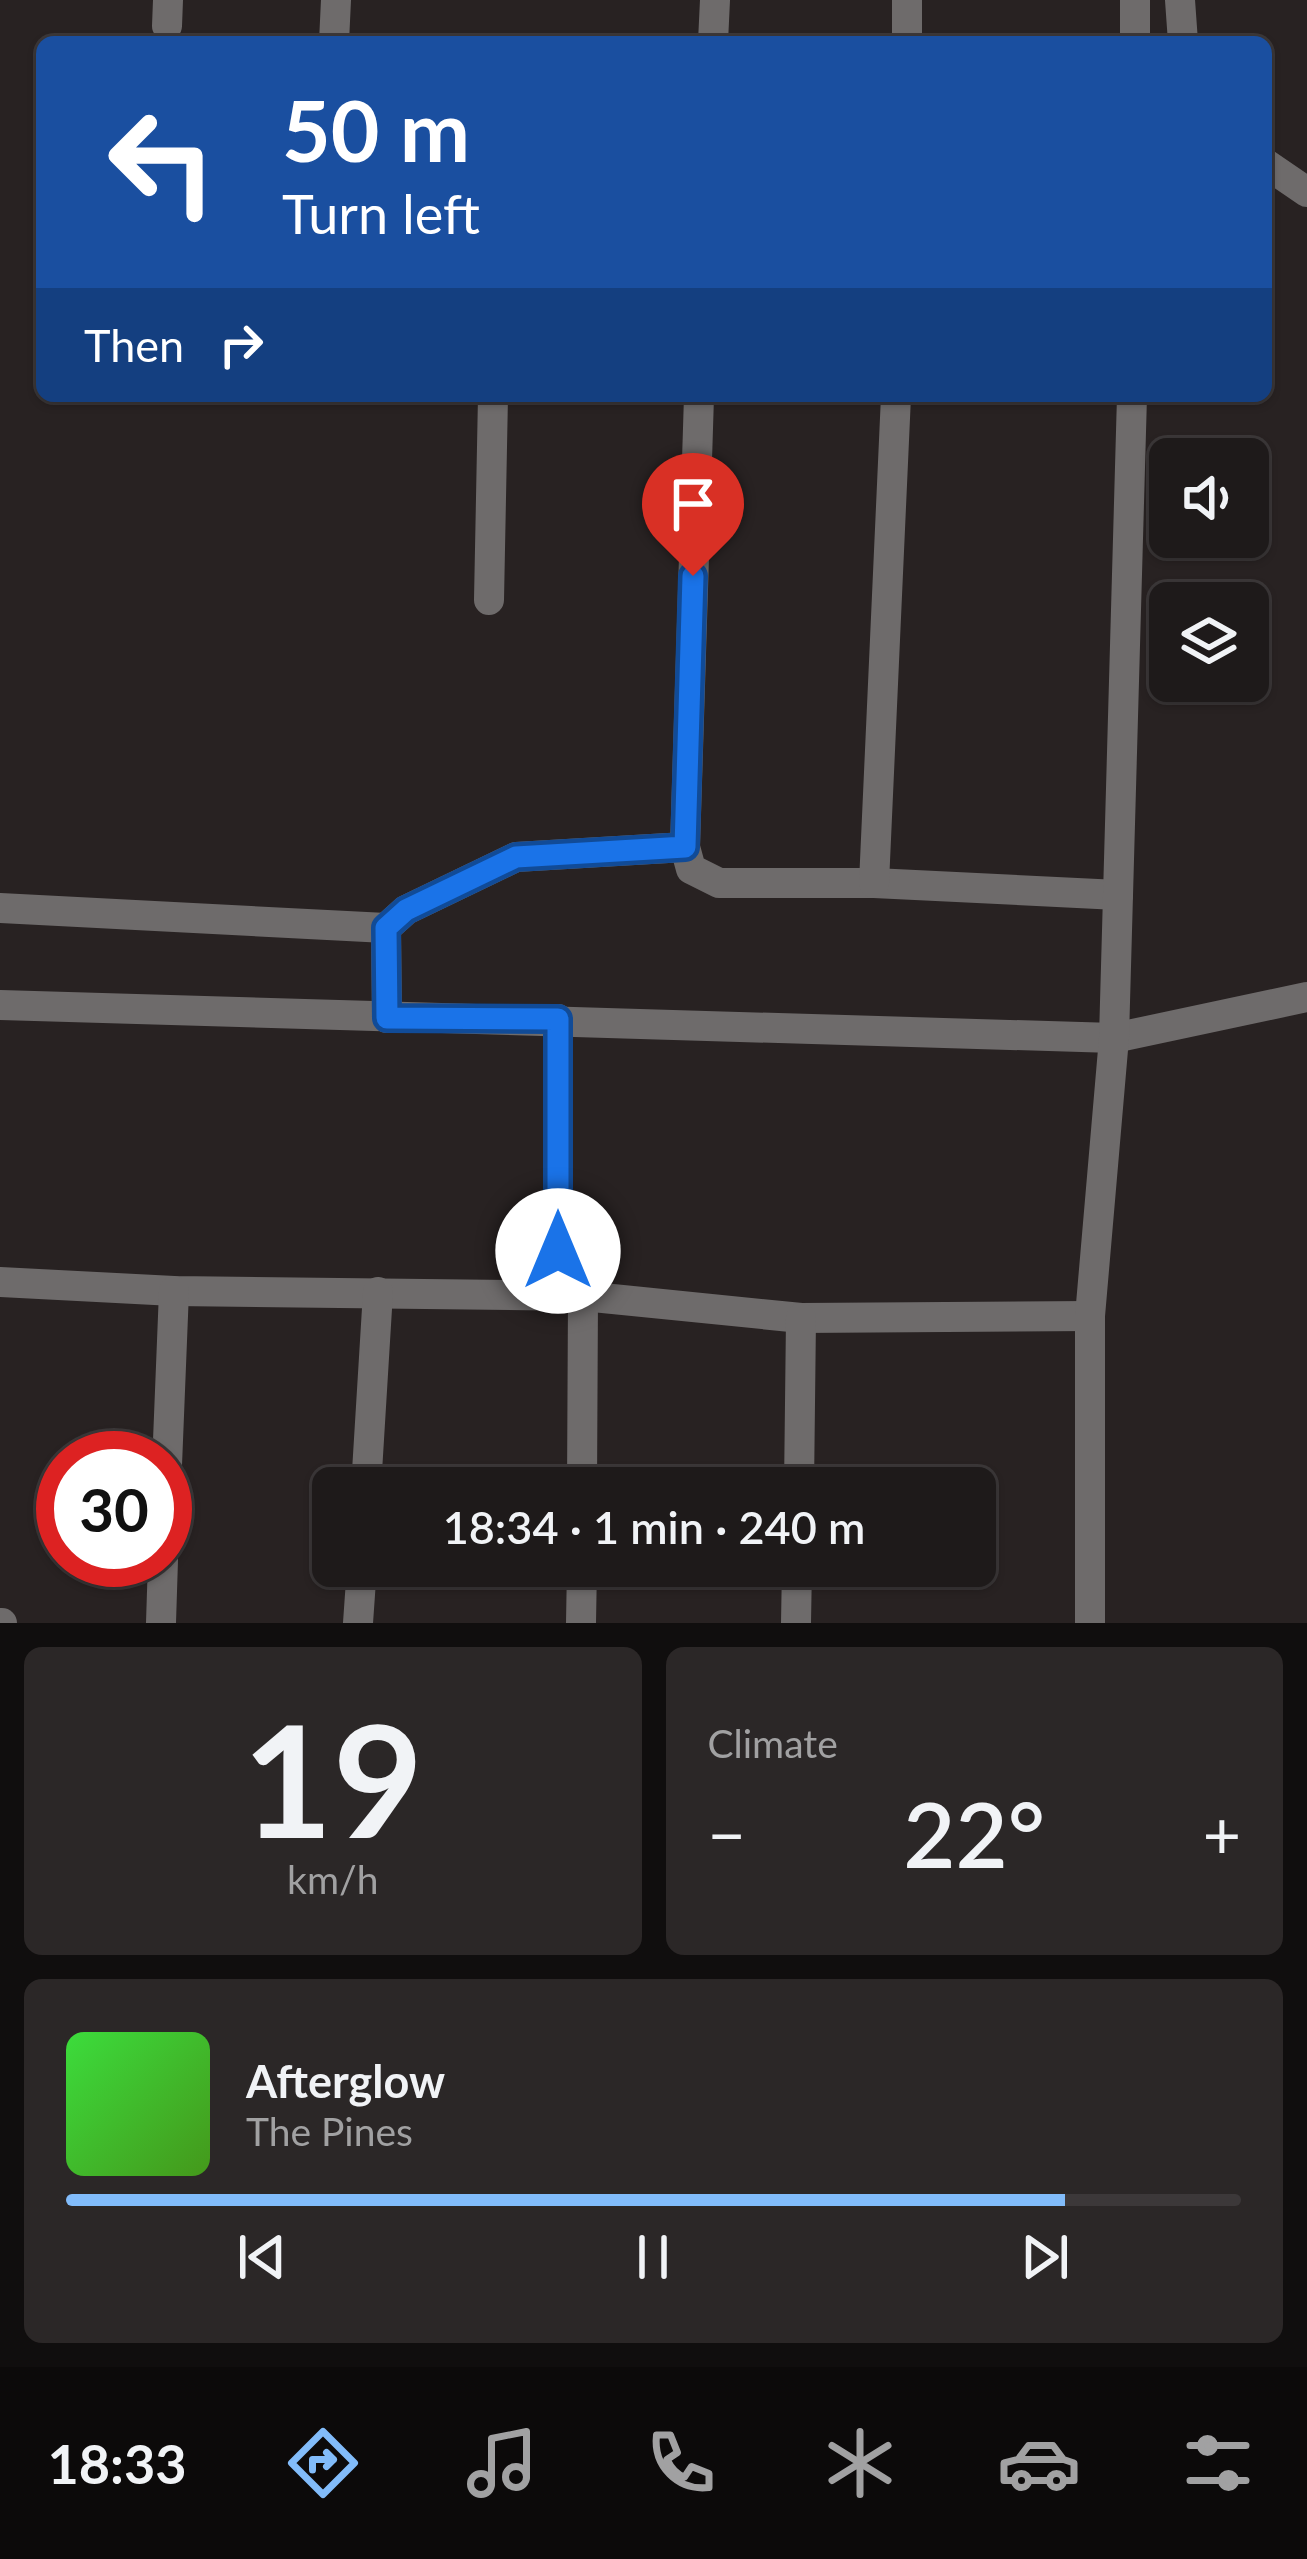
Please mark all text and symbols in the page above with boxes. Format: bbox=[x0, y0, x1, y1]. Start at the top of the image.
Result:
text: 50 m bbox=[282, 79, 470, 180]
icon: left bbox=[84, 84, 240, 240]
text: Turn left bbox=[282, 181, 480, 246]
icon: right bbox=[208, 312, 274, 378]
text: Then bbox=[84, 318, 184, 372]
map controls bbox=[1149, 438, 1269, 702]
button: sound bbox=[1149, 438, 1269, 558]
pin bbox=[642, 453, 744, 576]
icon: arrive bbox=[660, 471, 726, 537]
button: layers bbox=[1149, 582, 1269, 702]
position arrow bbox=[495, 1188, 621, 1314]
speed limit sign: 30 bbox=[36, 1431, 192, 1587]
text: 18:34 · 1 min · 240 m bbox=[443, 1500, 865, 1554]
text: 19 bbox=[242, 1684, 423, 1871]
text: Climate bbox=[708, 1720, 838, 1766]
text: 22° bbox=[903, 1779, 1045, 1887]
text: − bbox=[708, 1794, 746, 1873]
text: + bbox=[1203, 1794, 1241, 1873]
text: km/h bbox=[287, 1856, 378, 1902]
text: Afterglow bbox=[246, 2054, 445, 2108]
text: The Pines bbox=[246, 2108, 413, 2154]
icon: previous bbox=[229, 2224, 295, 2290]
icon: pause bbox=[620, 2224, 686, 2290]
icon: next bbox=[1012, 2224, 1078, 2290]
icon: directions bbox=[281, 2421, 365, 2505]
icon: music bbox=[460, 2421, 544, 2505]
icon: phone bbox=[639, 2421, 723, 2505]
icon: climate bbox=[818, 2421, 902, 2505]
icon: car bbox=[997, 2421, 1081, 2505]
icon: filters bbox=[1176, 2421, 1260, 2505]
text: 18:33 bbox=[47, 2431, 187, 2496]

